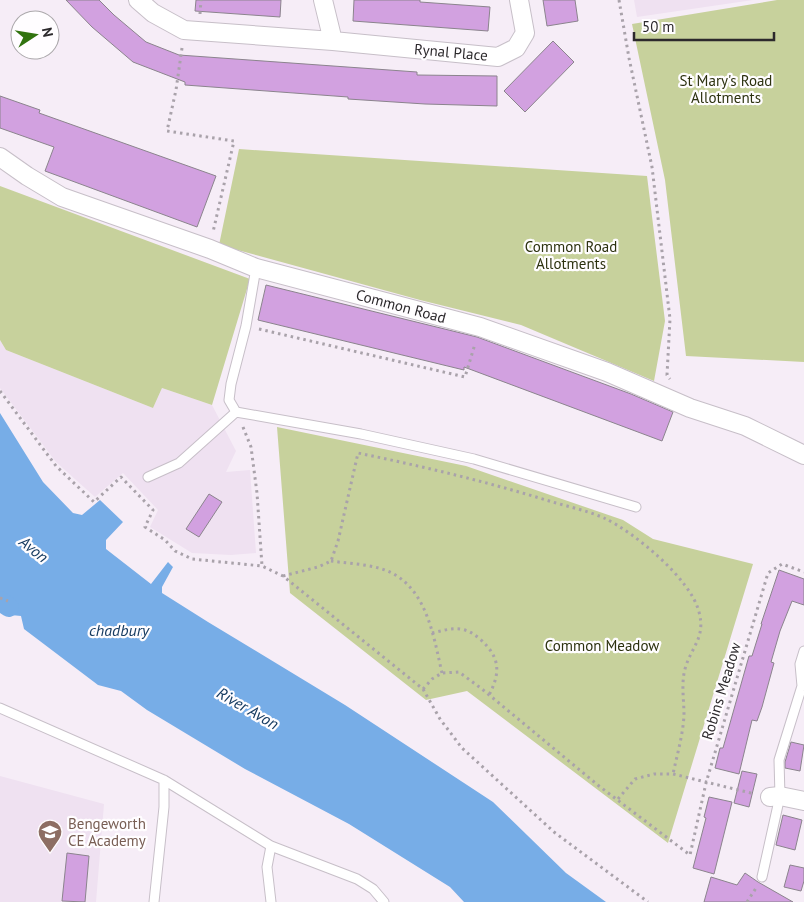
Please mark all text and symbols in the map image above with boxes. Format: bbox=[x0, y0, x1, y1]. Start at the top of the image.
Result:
north arrow bbox=[10, 10, 60, 60]
scale bar bbox=[634, 10, 774, 42]
text: 50 m bbox=[642, 17, 675, 36]
text: N bbox=[38, 26, 57, 39]
street label: Rynal Place bbox=[413, 39, 489, 65]
park label: St Mary's Road Allotments bbox=[680, 71, 772, 107]
park label: Common Road Allotments bbox=[525, 237, 617, 273]
street label: Common Road bbox=[354, 285, 448, 327]
water label: Avon bbox=[15, 531, 53, 567]
water label: chadbury bbox=[89, 620, 150, 640]
park label: Common Meadow bbox=[545, 636, 659, 655]
street label: Robins Meadow bbox=[697, 640, 745, 742]
water label: River Avon bbox=[214, 682, 282, 734]
place label: Bengeworth CE Academy bbox=[68, 814, 146, 850]
school or university icon: Bengeworth CE Academy bbox=[37, 819, 63, 853]

